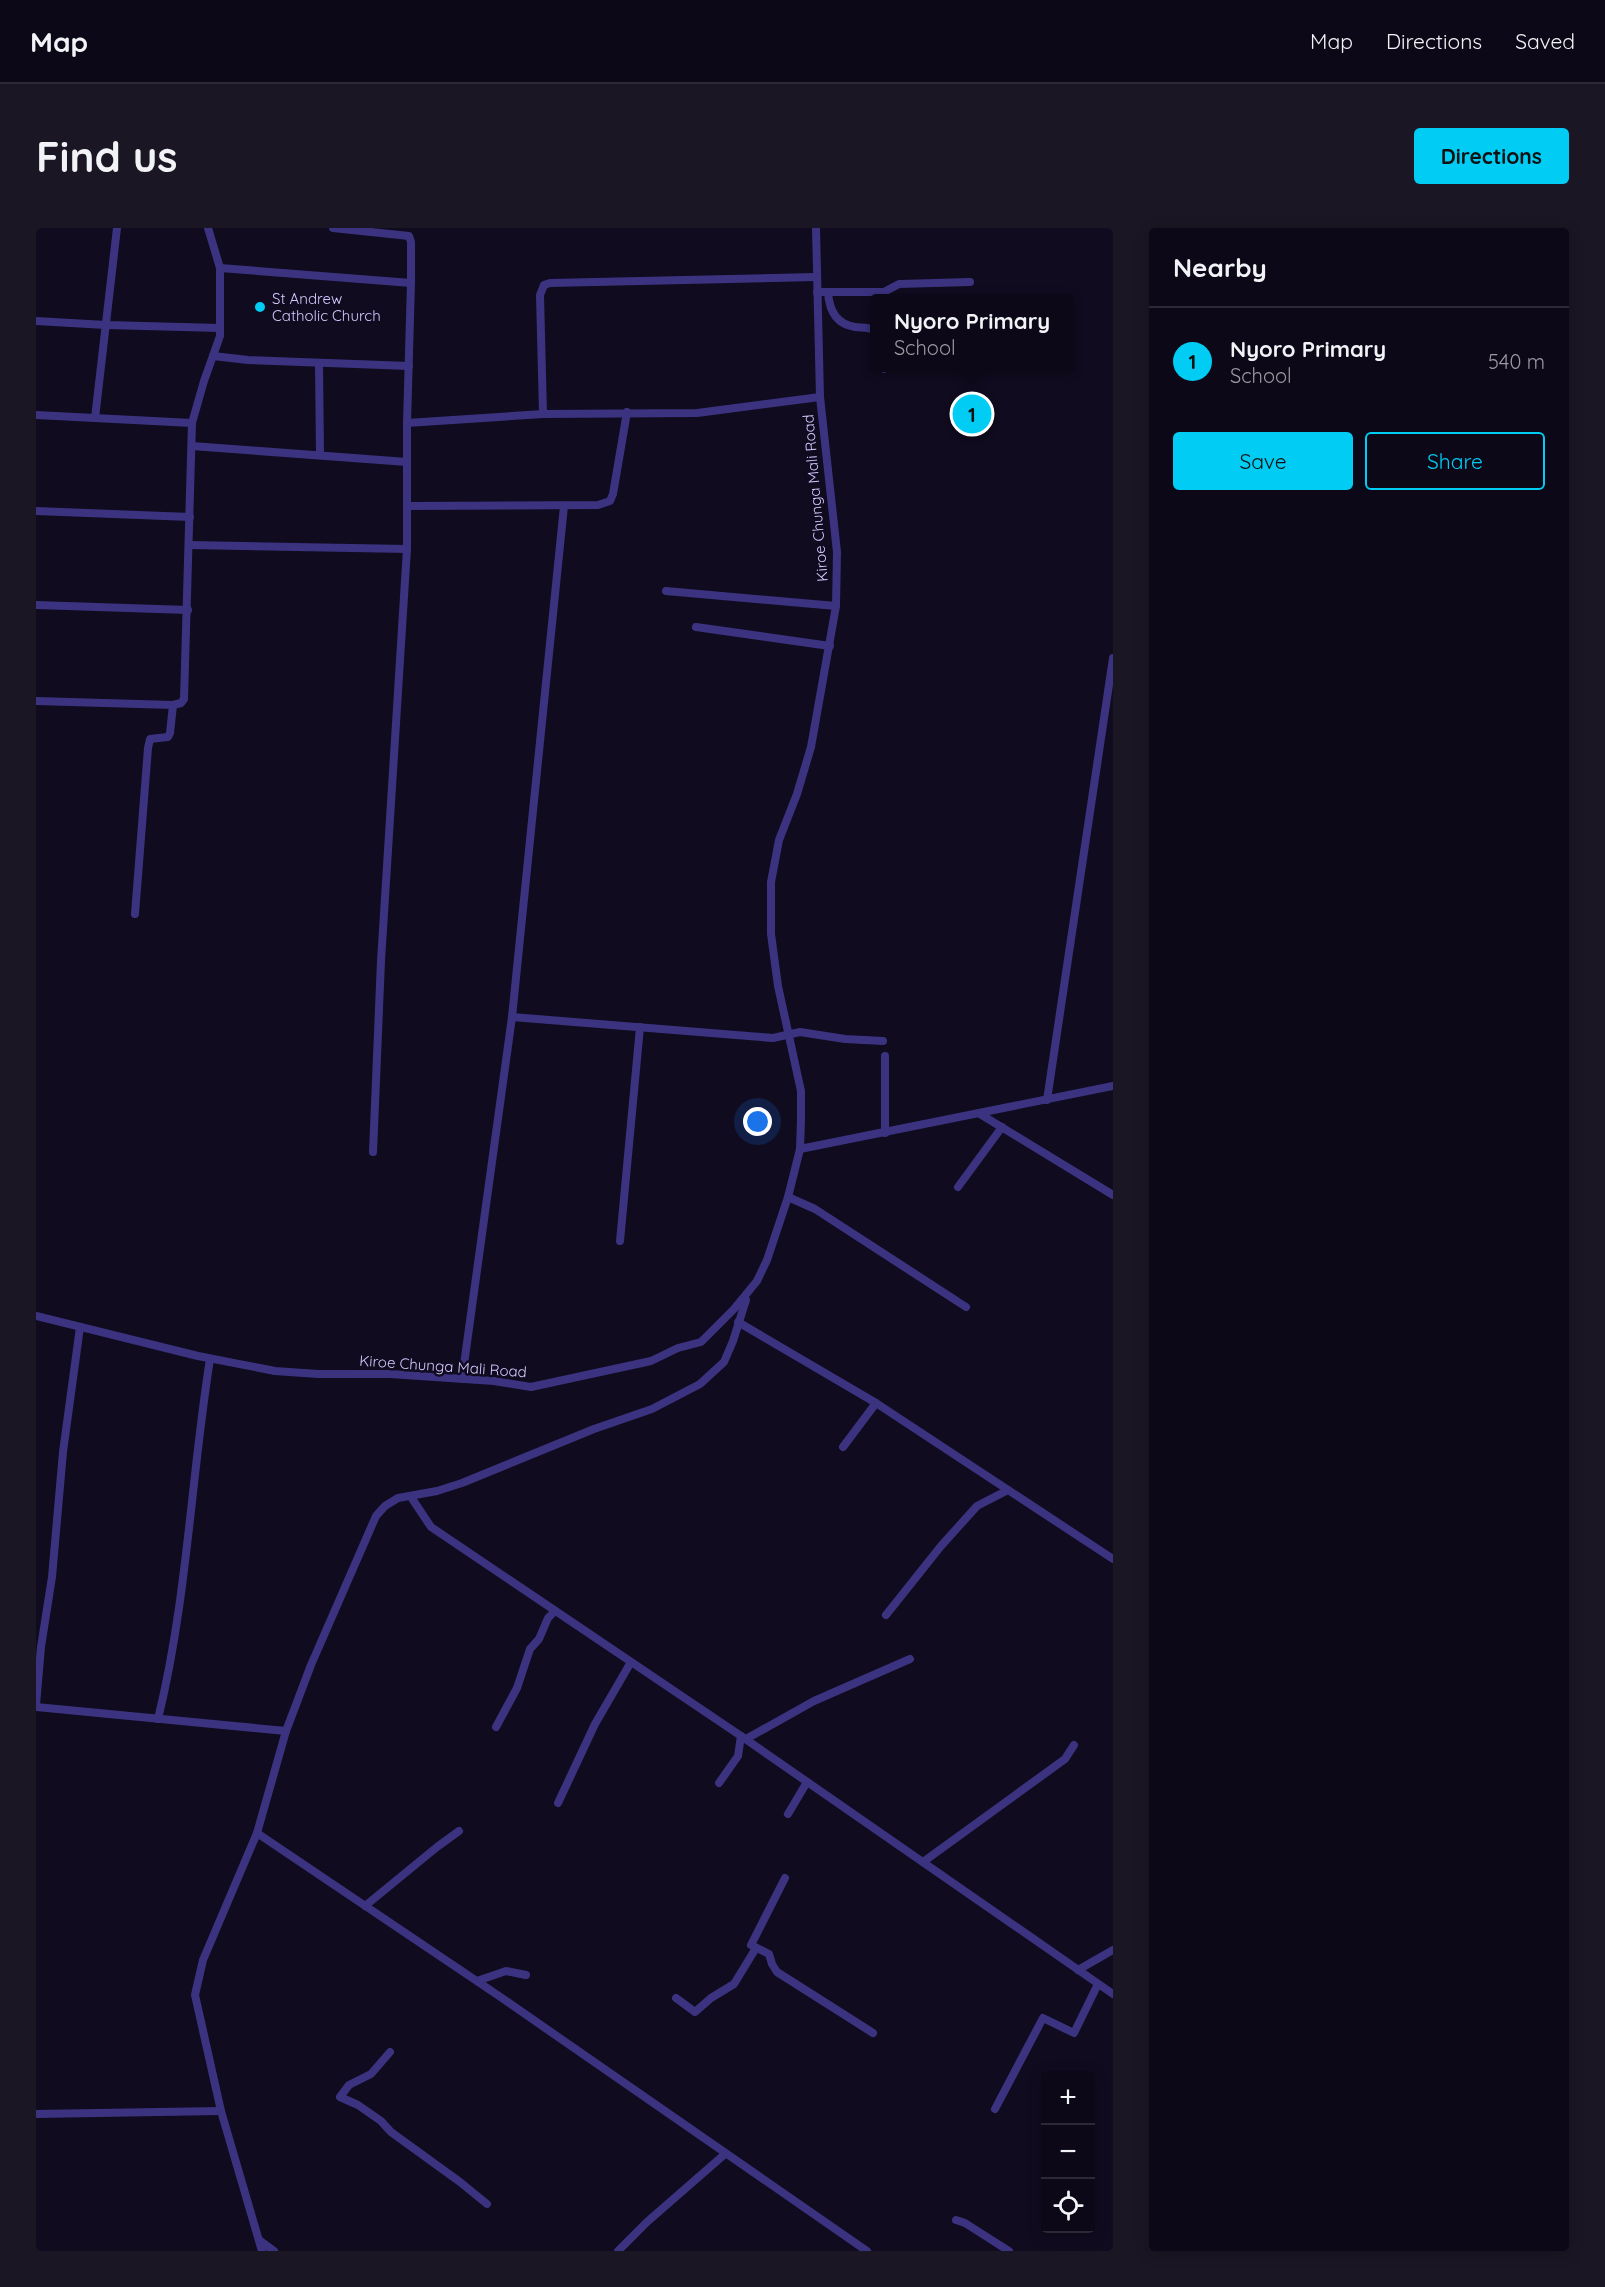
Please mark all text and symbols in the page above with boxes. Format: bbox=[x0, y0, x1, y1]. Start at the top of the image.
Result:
text: Map bbox=[30, 24, 88, 59]
text: Map bbox=[1310, 28, 1353, 54]
text: Directions bbox=[1386, 28, 1482, 54]
text: Saved bbox=[1515, 28, 1575, 54]
button: Directions bbox=[1414, 128, 1569, 184]
text: Find us bbox=[36, 130, 178, 183]
text: Nearby bbox=[1173, 251, 1267, 284]
place label: St Andrew Catholic Church bbox=[272, 289, 381, 325]
popup bbox=[870, 294, 1074, 372]
marker: St Andrew Catholic Church bbox=[253, 300, 267, 314]
text: Nyoro Primary bbox=[894, 307, 1050, 335]
text: School bbox=[894, 335, 956, 360]
text: Nyoro Primary bbox=[1230, 335, 1386, 363]
text: 1 bbox=[1189, 349, 1196, 374]
text: 540 m bbox=[1488, 349, 1545, 374]
text: School bbox=[1230, 363, 1292, 388]
pin: 1 bbox=[952, 392, 992, 436]
street label: Kiroe Chunga Mali Road bbox=[798, 414, 832, 582]
button: Save bbox=[1173, 432, 1353, 490]
button: Share bbox=[1365, 432, 1545, 490]
your location bbox=[743, 1107, 772, 1136]
street label: Kiroe Chunga Mali Road bbox=[359, 1351, 527, 1381]
map controls bbox=[1041, 2071, 1095, 2233]
button: + bbox=[1041, 2071, 1095, 2125]
button: − bbox=[1041, 2125, 1095, 2179]
button: locate bbox=[1041, 2179, 1095, 2233]

